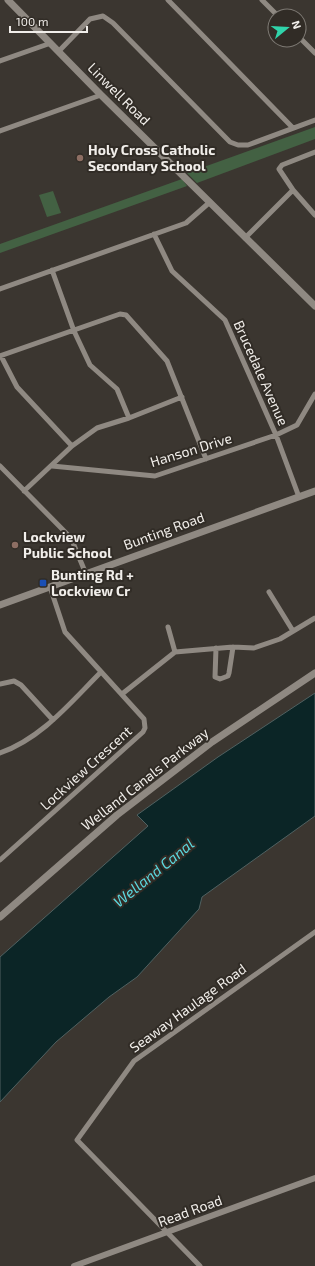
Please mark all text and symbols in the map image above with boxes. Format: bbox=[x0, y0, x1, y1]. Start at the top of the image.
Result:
scale bar bbox=[10, 8, 87, 34]
north arrow bbox=[267, 8, 307, 48]
text: 100 m bbox=[16, 14, 48, 28]
text: N bbox=[290, 19, 304, 31]
street label: Linwell Road bbox=[85, 59, 154, 128]
place label: Holy Cross Catholic Secondary School bbox=[88, 141, 215, 174]
marker: Holy Cross Catholic Secondary School bbox=[75, 153, 85, 163]
street label: Brucedale Avenue bbox=[231, 317, 292, 428]
street label: Hanson Drive bbox=[148, 429, 234, 470]
street label: Bunting Road bbox=[121, 508, 207, 553]
place label: Lockview Public School bbox=[23, 528, 112, 561]
marker: Lockview Public School bbox=[10, 540, 20, 550]
place label: Bunting Rd + Lockview Cr bbox=[51, 566, 134, 599]
marker: Bunting Rd + Lockview Cr bbox=[38, 578, 48, 588]
street label: Lockview Crescent bbox=[36, 722, 135, 813]
street label: Welland Canals Parkway bbox=[78, 723, 212, 834]
water label: Welland Canal bbox=[109, 834, 197, 910]
street label: Seaway Haulage Road bbox=[126, 960, 249, 1056]
street label: Read Road bbox=[155, 1191, 224, 1230]

